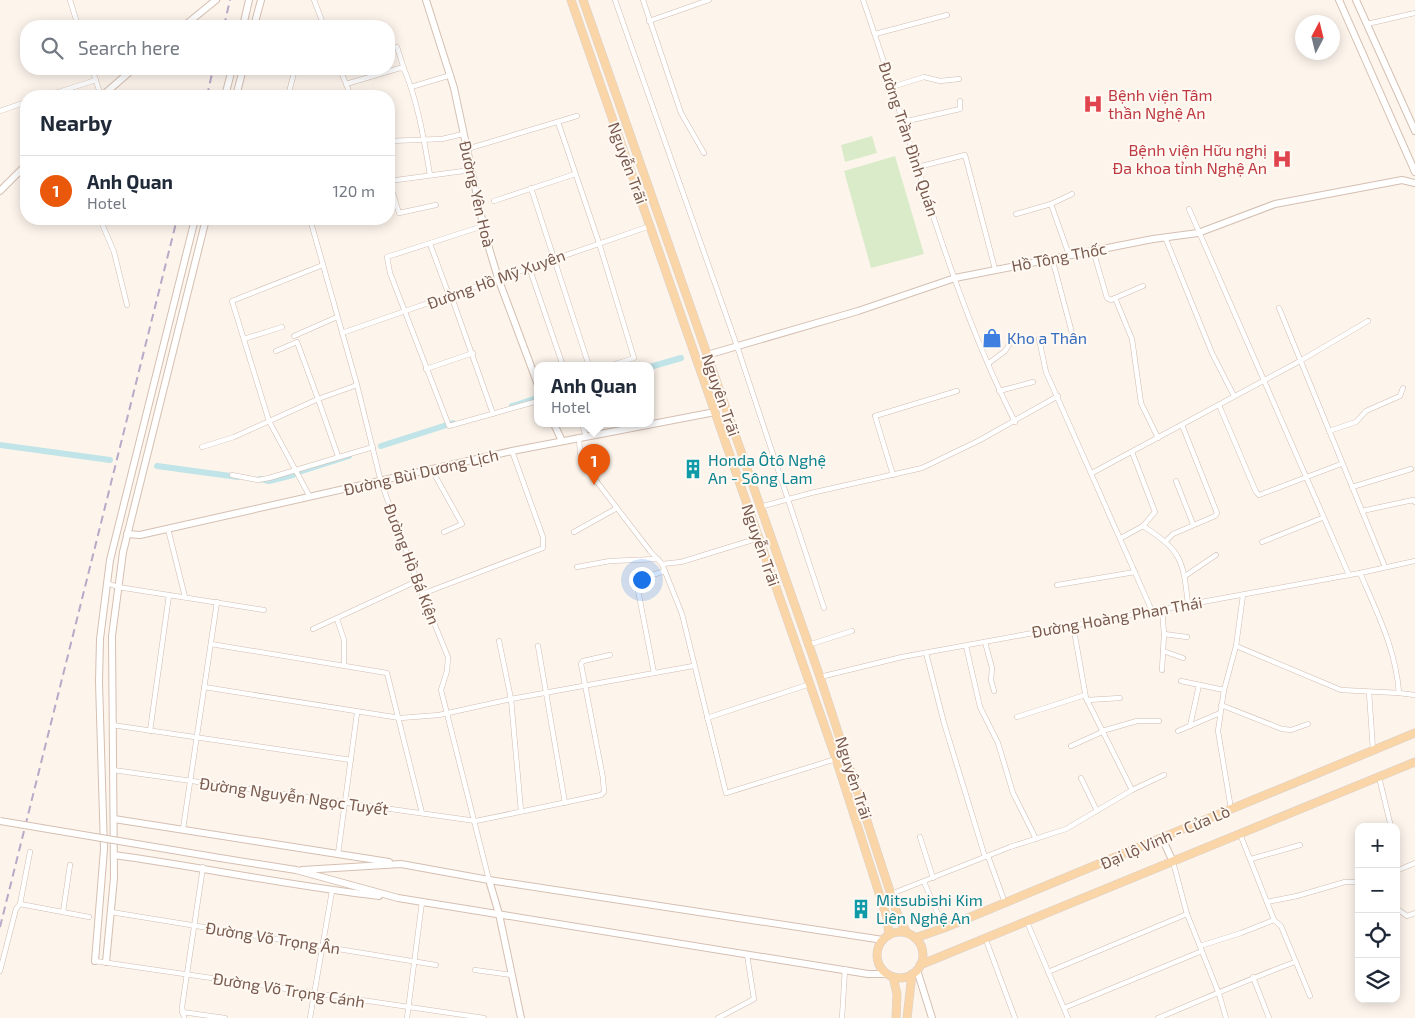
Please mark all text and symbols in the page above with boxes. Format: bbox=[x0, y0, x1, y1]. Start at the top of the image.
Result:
north arrow bbox=[1295, 15, 1340, 60]
search box bbox=[20, 20, 395, 75]
icon: search bbox=[38, 34, 66, 62]
text: Search here bbox=[78, 36, 180, 59]
street label: Đường Trần Đình Quán bbox=[875, 59, 943, 219]
place label: Bệnh viện Tâm thần Nghệ An bbox=[1108, 85, 1212, 122]
hospital icon: Bệnh viện Tâm thần Nghệ An bbox=[1082, 93, 1104, 115]
text: Nearby bbox=[40, 110, 112, 135]
street label: Nguyễn Trãi bbox=[605, 119, 652, 206]
street label: Đường Yên Hoà bbox=[456, 139, 499, 249]
place label: Bệnh viện Hữu nghị Đa khoa tỉnh Nghệ An bbox=[1113, 140, 1267, 177]
hospital icon: Bệnh viện Hữu nghị Đa khoa tỉnh Nghệ An bbox=[1271, 148, 1293, 170]
text: Anh Quan bbox=[87, 170, 173, 193]
text: 1 bbox=[53, 181, 59, 200]
text: 120 m bbox=[332, 181, 375, 200]
text: Hotel bbox=[87, 193, 126, 212]
street label: Hồ Tông Thốc bbox=[1010, 238, 1108, 275]
street label: Đường Hồ Mỹ Xuyên bbox=[424, 245, 567, 312]
shop icon: Kho a Thân bbox=[981, 327, 1003, 349]
place label: Kho a Thân bbox=[1007, 328, 1087, 347]
street label: Nguyên Trãi bbox=[699, 351, 744, 438]
popup bbox=[534, 362, 654, 427]
text: Anh Quan bbox=[551, 374, 637, 397]
text: Hotel bbox=[551, 397, 590, 416]
street label: Đường Bùi Dương Lịch bbox=[342, 444, 500, 499]
pin: 1 bbox=[578, 444, 610, 485]
place label: Honda Ôtô Nghệ An - Sông Lam bbox=[708, 450, 826, 487]
building icon: Honda Ôtô Nghệ An - Sông Lam bbox=[682, 458, 704, 480]
street label: Đường Hồ Bá Kiện bbox=[381, 501, 444, 627]
street label: Nguyễn Trãi bbox=[739, 501, 784, 588]
your location bbox=[629, 567, 655, 593]
street label: Đường Hoàng Phan Thái bbox=[1030, 592, 1204, 641]
street label: Nguyên Trãi bbox=[832, 734, 877, 822]
street label: Đường Nguyễn Ngọc Tuyết bbox=[198, 773, 390, 818]
street label: Đại lộ Vinh - Cửa Lò bbox=[1097, 801, 1232, 872]
map controls bbox=[1355, 823, 1400, 1003]
button: + bbox=[1355, 823, 1400, 868]
button: − bbox=[1355, 868, 1400, 913]
place label: Mitsubishi Kim Liên Nghệ An bbox=[876, 890, 983, 927]
building icon: Mitsubishi Kim Liên Nghệ An bbox=[850, 898, 872, 920]
button: locate bbox=[1355, 913, 1400, 958]
street label: Đường Võ Trọng Ân bbox=[204, 917, 342, 958]
button: layers bbox=[1355, 958, 1400, 1003]
street label: Đường Võ Trọng Cánh bbox=[212, 968, 366, 1011]

